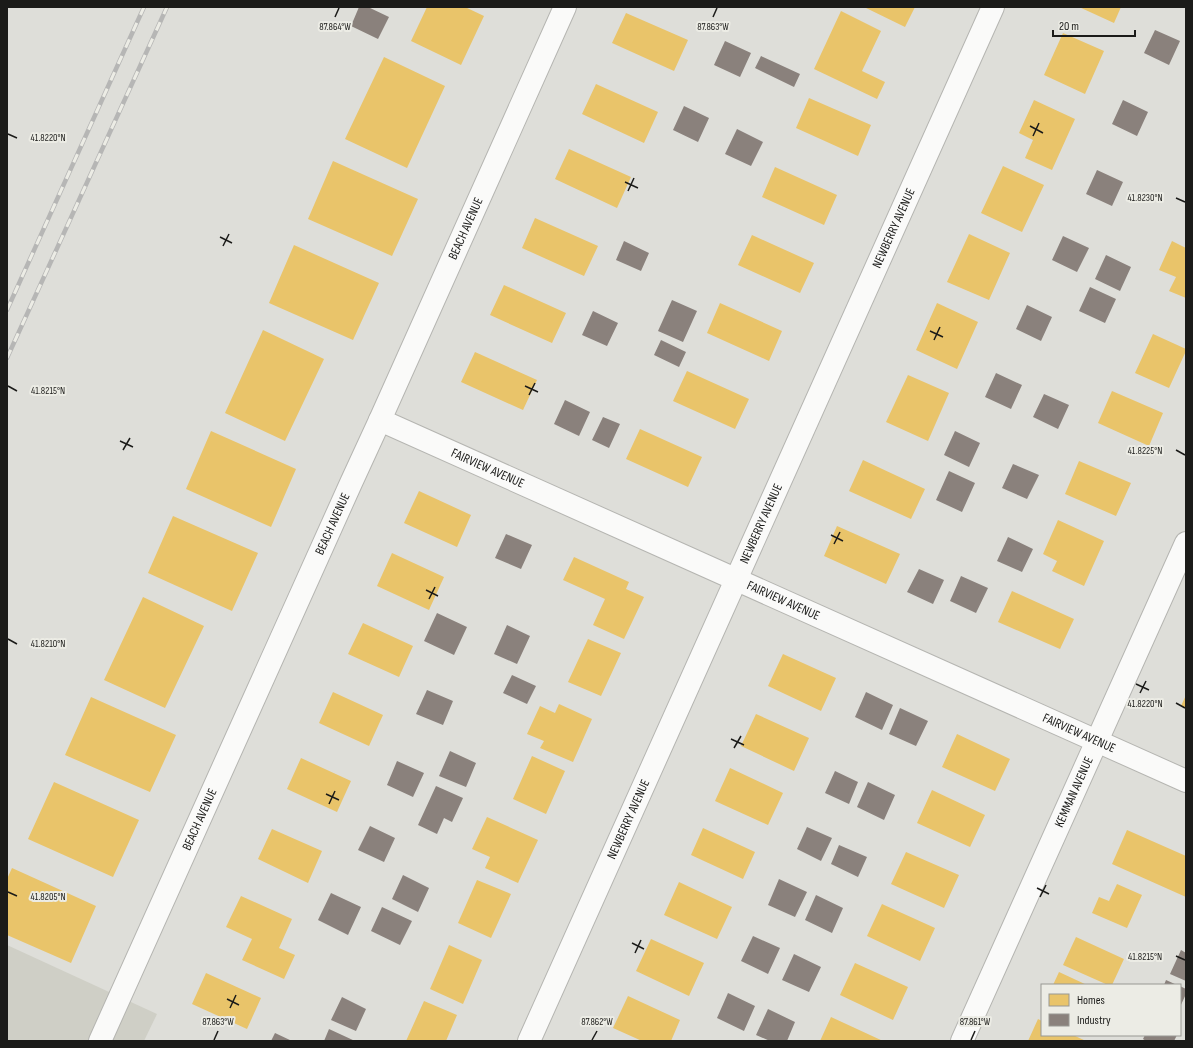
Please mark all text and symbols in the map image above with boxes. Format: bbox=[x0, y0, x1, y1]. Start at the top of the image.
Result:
scale bar bbox=[1053, 12, 1135, 38]
text: 20 m bbox=[1059, 19, 1079, 34]
text: 87.864°W bbox=[319, 21, 351, 33]
text: 87.863°W bbox=[697, 21, 729, 33]
text: 41.8220°N bbox=[30, 132, 66, 144]
street label: NEWBERRY AVENUE bbox=[869, 186, 919, 271]
text: 41.8230°N bbox=[1127, 192, 1163, 204]
street label: BEACH AVENUE bbox=[445, 195, 487, 262]
text: 41.8215°N bbox=[31, 385, 65, 397]
street label: FAIRVIEW AVENUE bbox=[449, 445, 527, 492]
text: 41.8225°N bbox=[1128, 445, 1162, 457]
street label: NEWBERRY AVENUE bbox=[736, 481, 786, 566]
street label: BEACH AVENUE bbox=[312, 490, 354, 557]
street label: FAIRVIEW AVENUE bbox=[744, 577, 822, 624]
text: 41.8210°N bbox=[31, 638, 65, 650]
text: 41.8220°N bbox=[1127, 698, 1163, 710]
street label: FAIRVIEW AVENUE bbox=[1040, 710, 1118, 756]
street label: KEMMAN AVENUE bbox=[1051, 754, 1097, 830]
street label: NEWBERRY AVENUE bbox=[604, 777, 653, 862]
street label: BEACH AVENUE bbox=[179, 786, 221, 853]
text: 41.8205°N bbox=[30, 891, 66, 903]
text: 41.8215°N bbox=[1128, 951, 1162, 963]
legend bbox=[1041, 984, 1181, 1036]
text: Homes bbox=[1077, 993, 1105, 1008]
text: Industry bbox=[1077, 1013, 1111, 1028]
text: 87.863°W bbox=[202, 1016, 234, 1028]
text: 87.862°W bbox=[581, 1016, 613, 1028]
text: 87.861°W bbox=[960, 1016, 991, 1028]

